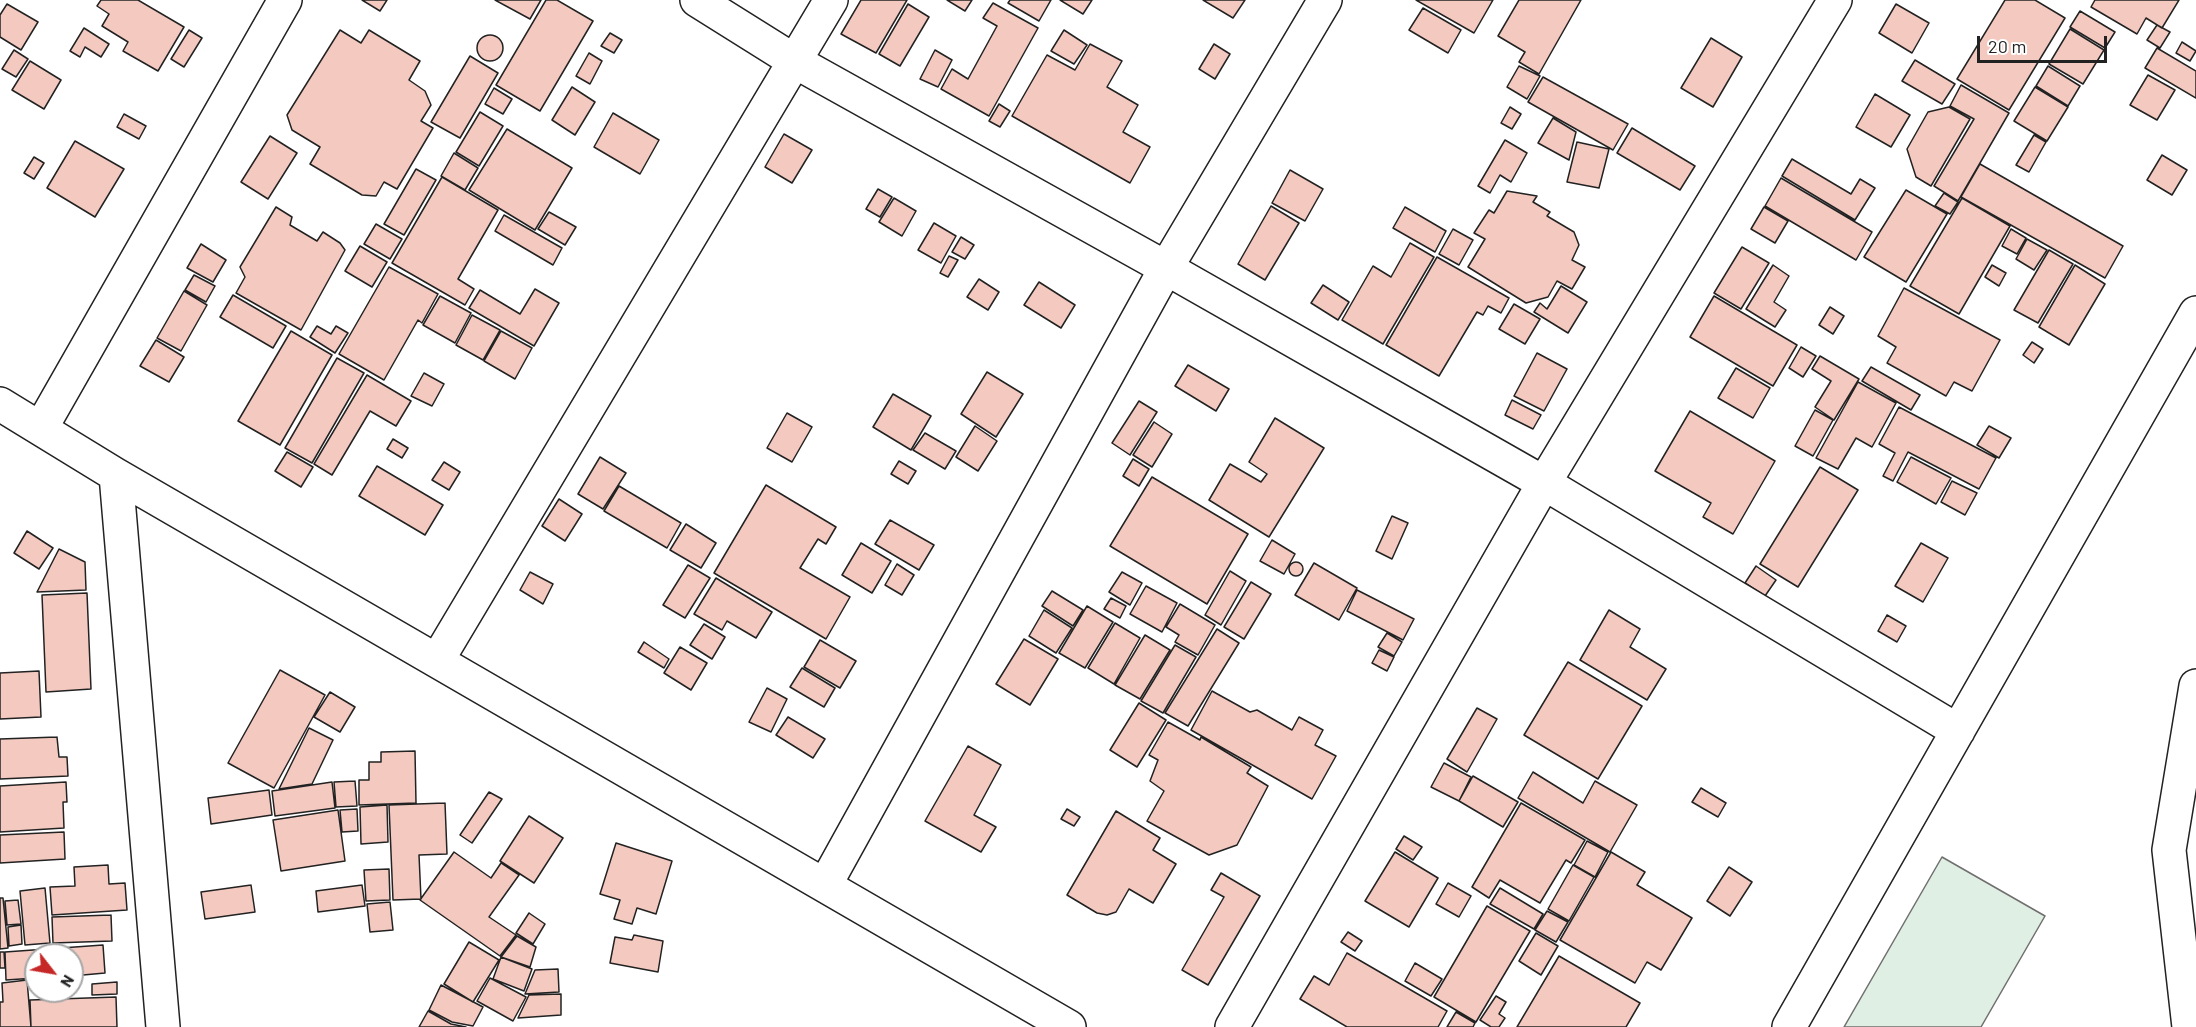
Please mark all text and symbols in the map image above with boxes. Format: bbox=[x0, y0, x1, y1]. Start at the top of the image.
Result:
scale bar bbox=[1980, 24, 2110, 62]
text: 20 m bbox=[1988, 35, 2026, 57]
north arrow bbox=[24, 943, 84, 1003]
text: N bbox=[57, 972, 79, 991]

